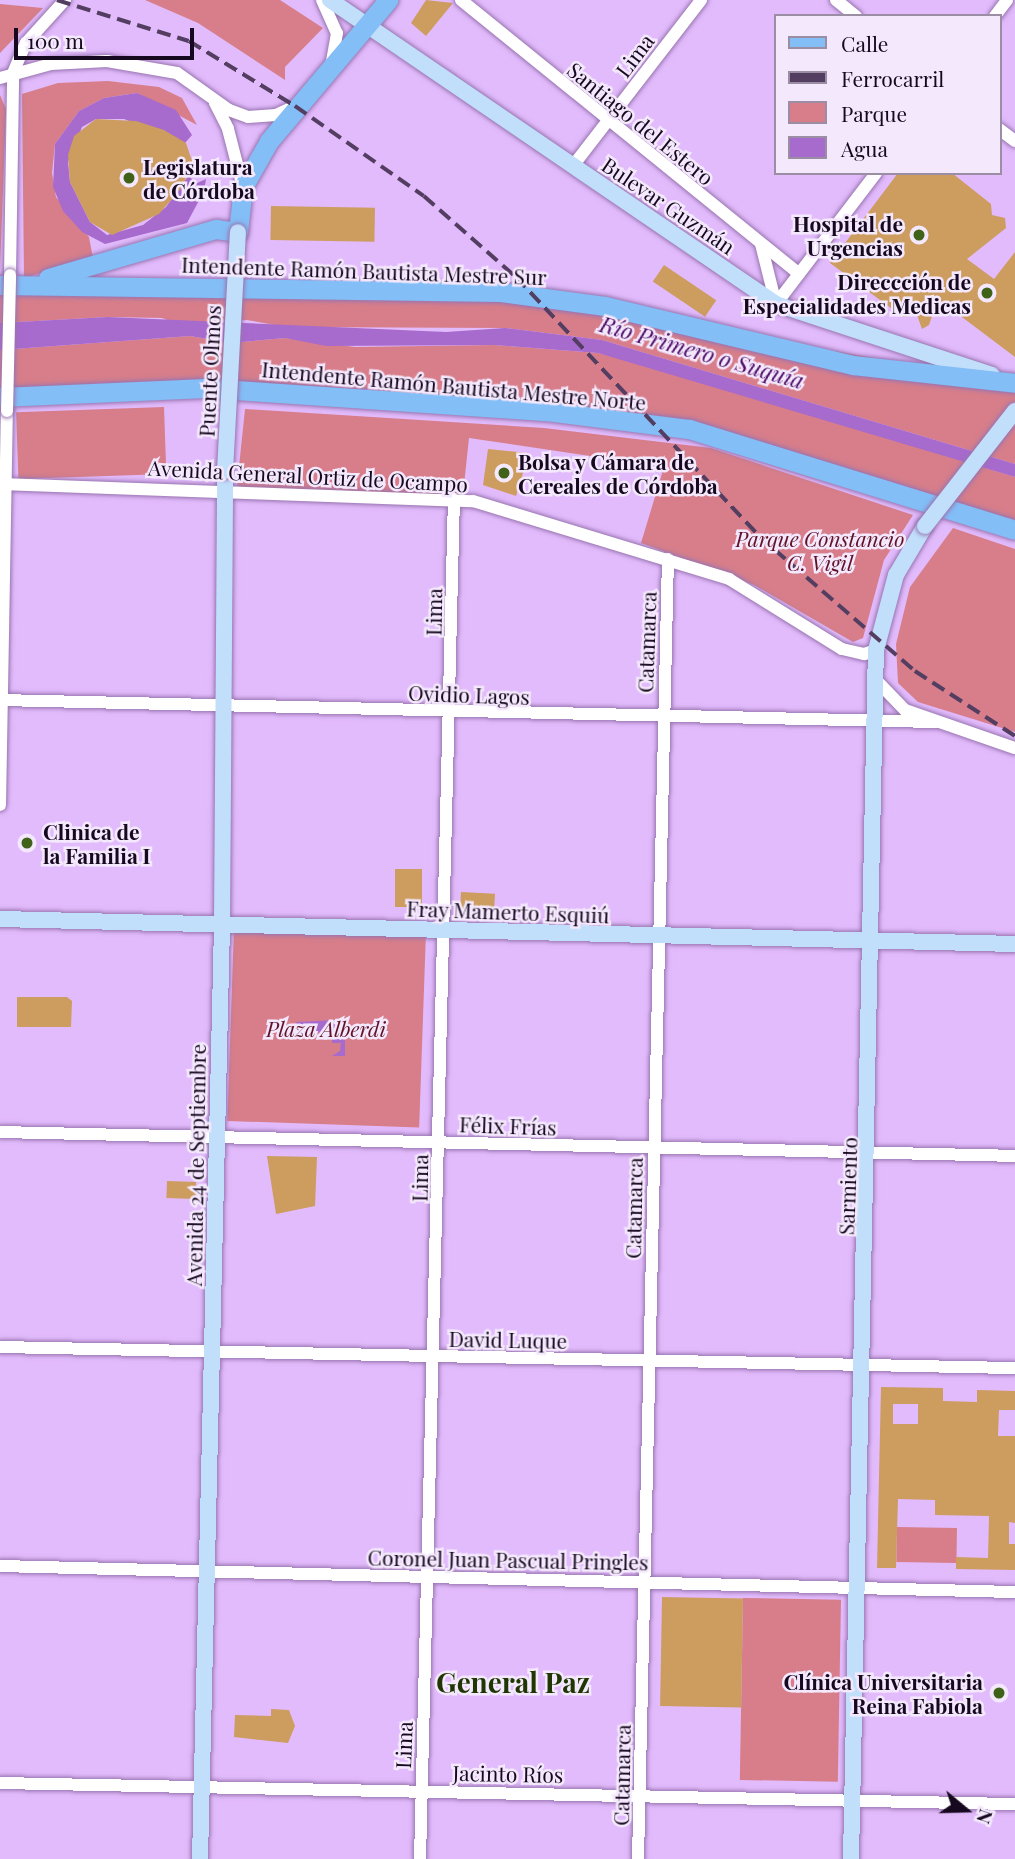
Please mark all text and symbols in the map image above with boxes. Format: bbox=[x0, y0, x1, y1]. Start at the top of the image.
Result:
scale bar bbox=[18, 14, 198, 58]
legend bbox=[774, 14, 1001, 175]
text: 100 m bbox=[27, 26, 84, 54]
street label: Lima bbox=[610, 28, 658, 82]
text: Calle bbox=[841, 29, 888, 57]
street label: Santiago del Estero bbox=[563, 56, 719, 190]
text: Ferrocarril bbox=[841, 64, 944, 92]
text: Parque bbox=[841, 99, 907, 127]
text: Agua bbox=[841, 134, 888, 162]
street label: Bulevar Guzmán bbox=[598, 151, 740, 259]
place label: Legislatura de Córdoba bbox=[143, 153, 255, 203]
marker: Legislatura de Córdoba bbox=[121, 170, 137, 186]
place label: Hospital de Urgencias bbox=[793, 210, 903, 260]
marker: Hospital de Urgencias bbox=[909, 225, 929, 245]
street label: Intendente Ramón Bautista Mestre Sur bbox=[181, 251, 547, 289]
place label: Direccción de Especialidades Medicas bbox=[743, 268, 971, 318]
marker: Direccción de Especialidades Medicas bbox=[977, 283, 997, 303]
street label: Puente Olmos bbox=[193, 305, 225, 437]
water label: Río Primero o Suquía bbox=[597, 310, 807, 394]
street label: Intendente Ramón Bautista Mestre Norte bbox=[261, 356, 647, 414]
place label: Bolsa y Cámara de Cereales de Córdoba bbox=[518, 448, 718, 498]
street label: Avenida General Ortiz de Ocampo bbox=[147, 454, 469, 496]
marker: Bolsa y Cámara de Cereales de Córdoba bbox=[496, 465, 512, 481]
park label: Parque Constancio C. Vigil bbox=[736, 525, 904, 575]
street label: Lima bbox=[420, 588, 446, 636]
street label: Catamarca bbox=[632, 591, 660, 693]
street label: Ovidio Lagos bbox=[408, 679, 530, 709]
place label: Clinica de la Familia I bbox=[43, 818, 151, 868]
marker: Clinica de la Familia I bbox=[17, 833, 37, 853]
street label: Fray Mamerto Esquiú bbox=[406, 895, 610, 927]
park label: Plaza Alberdi bbox=[266, 1015, 386, 1041]
street label: Avenida 24 de Septiembre bbox=[180, 1043, 210, 1287]
street label: Félix Frías bbox=[459, 1111, 557, 1139]
street label: Sarmiento bbox=[833, 1137, 861, 1235]
street label: Lima bbox=[406, 1154, 432, 1202]
street label: Catamarca bbox=[620, 1157, 646, 1259]
street label: David Luque bbox=[449, 1325, 567, 1353]
street label: Coronel Juan Pascual Pringles bbox=[367, 1544, 649, 1574]
district label: General Paz bbox=[436, 1665, 590, 1699]
place label: Clínica Universitaria Reina Fabiola bbox=[783, 1668, 983, 1718]
marker: Clínica Universitaria Reina Fabiola bbox=[989, 1683, 1009, 1703]
street label: Lima bbox=[390, 1721, 416, 1769]
street label: Catamarca bbox=[608, 1724, 634, 1826]
street label: Jacinto Ríos bbox=[453, 1759, 563, 1787]
north arrow bbox=[931, 1775, 1001, 1845]
text: N bbox=[971, 1806, 1000, 1828]

